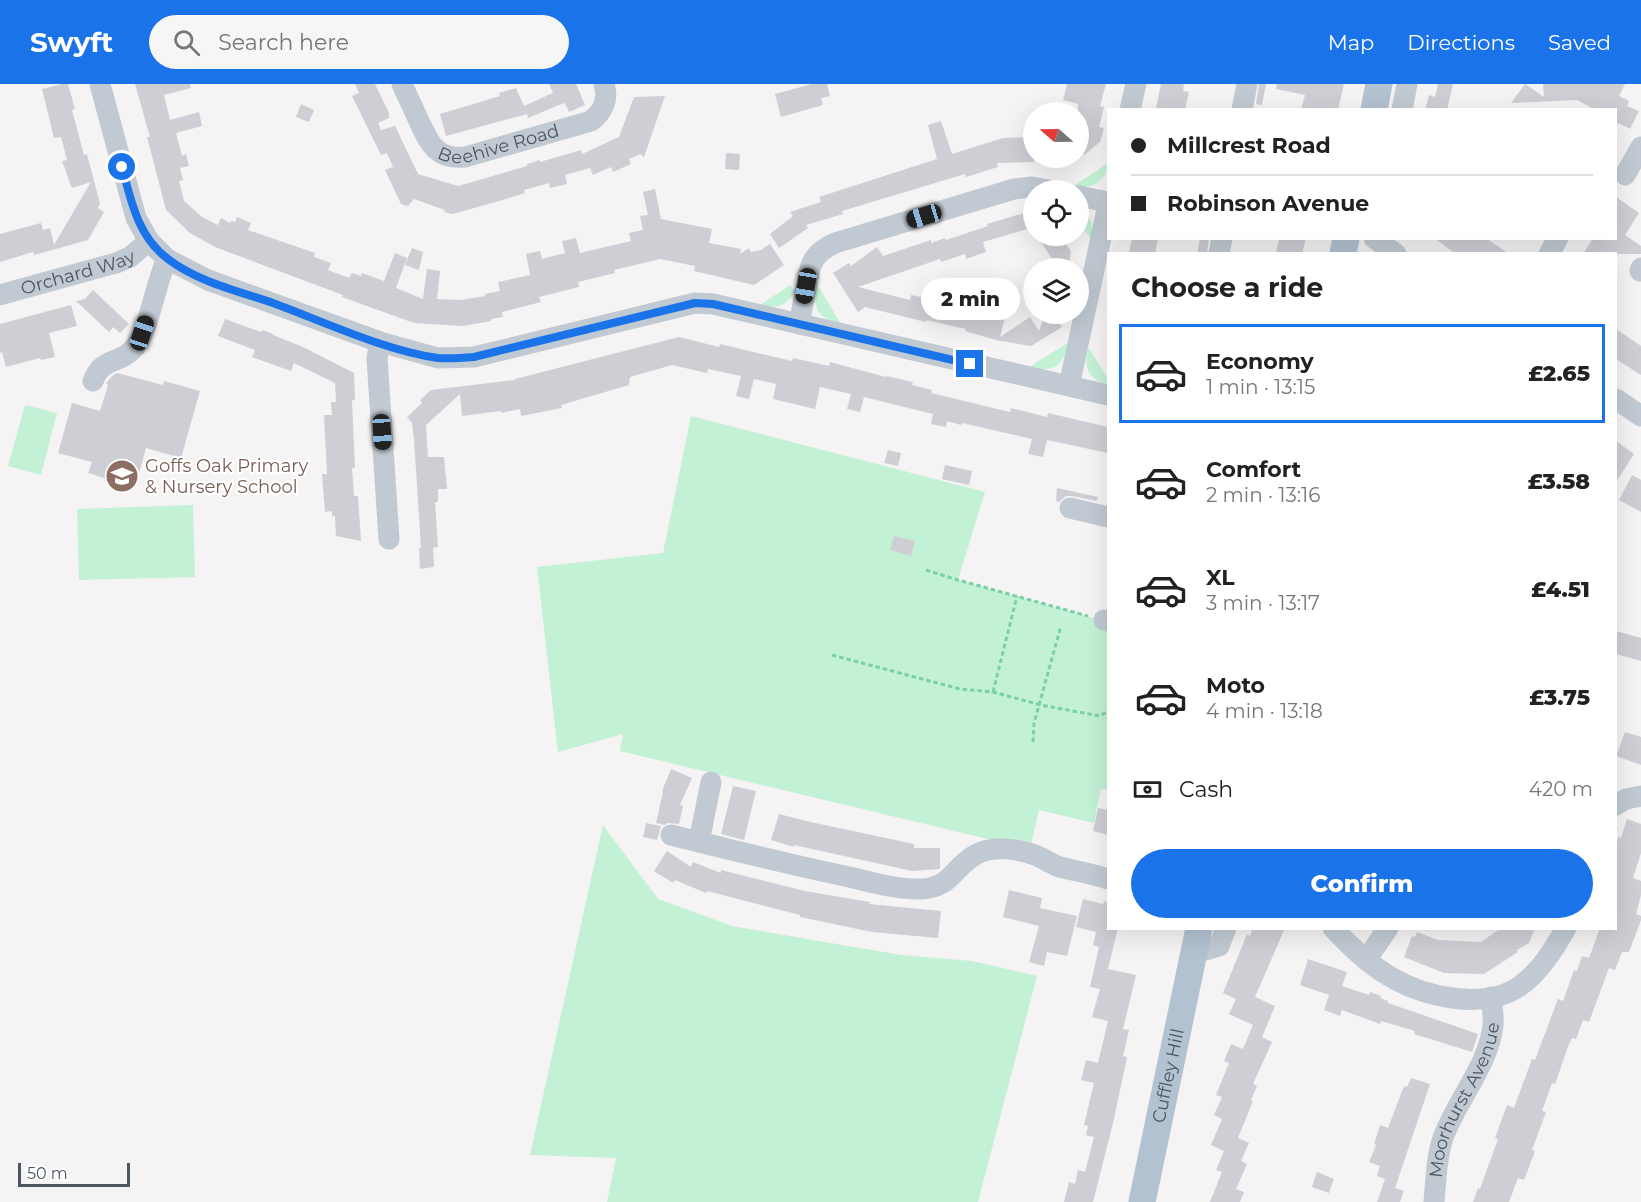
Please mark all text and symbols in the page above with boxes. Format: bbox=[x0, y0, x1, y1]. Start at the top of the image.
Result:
search box bbox=[149, 15, 569, 69]
text: Swyft bbox=[30, 25, 113, 59]
icon: search bbox=[170, 26, 203, 59]
text: Search here bbox=[218, 29, 349, 56]
text: Map bbox=[1328, 30, 1374, 55]
text: Directions bbox=[1407, 30, 1515, 55]
text: Saved bbox=[1548, 30, 1611, 55]
north arrow bbox=[1023, 102, 1089, 168]
map controls bbox=[1023, 102, 1089, 324]
street label: Beehive Road bbox=[434, 120, 562, 169]
text: Millcrest Road bbox=[1167, 132, 1331, 159]
route start bbox=[108, 153, 135, 180]
button: locate bbox=[1023, 180, 1089, 246]
text: Robinson Avenue bbox=[1167, 190, 1369, 217]
car bbox=[904, 202, 944, 230]
street label: Orchard Way bbox=[18, 245, 139, 300]
button: layers bbox=[1023, 258, 1089, 324]
car bbox=[794, 267, 818, 305]
text: Choose a ride bbox=[1131, 271, 1323, 304]
callout: 2 min bbox=[920, 277, 1020, 319]
text: 2 min bbox=[941, 287, 1000, 311]
car bbox=[128, 313, 156, 353]
icon: car bbox=[1134, 347, 1188, 401]
text: Economy bbox=[1206, 348, 1314, 375]
route end bbox=[956, 350, 983, 377]
text: £2.65 bbox=[1528, 360, 1590, 387]
text: 1 min · 13:15 bbox=[1206, 375, 1315, 399]
car bbox=[372, 413, 392, 451]
place label: Goffs Oak Primary & Nursery School bbox=[145, 455, 308, 498]
icon: car bbox=[1134, 455, 1188, 509]
text: Comfort bbox=[1206, 456, 1301, 483]
school or university icon: Goffs Oak Primary & Nursery School bbox=[104, 458, 140, 494]
text: £3.58 bbox=[1528, 468, 1590, 495]
text: 2 min · 13:16 bbox=[1206, 483, 1320, 507]
icon: car bbox=[1134, 563, 1188, 617]
text: XL bbox=[1206, 564, 1235, 591]
text: £4.51 bbox=[1531, 576, 1590, 603]
text: 3 min · 13:17 bbox=[1206, 591, 1320, 615]
icon: car bbox=[1134, 671, 1188, 725]
text: Moto bbox=[1206, 672, 1265, 699]
text: £3.75 bbox=[1529, 684, 1590, 711]
text: 4 min · 13:18 bbox=[1206, 699, 1323, 723]
icon: cash bbox=[1131, 773, 1164, 806]
text: Cash bbox=[1179, 776, 1233, 803]
text: 420 m bbox=[1529, 777, 1593, 801]
button: Confirm bbox=[1131, 849, 1593, 918]
street label: Moorhurst Avenue bbox=[1425, 1021, 1504, 1179]
street label: Cuffley Hill bbox=[1148, 1026, 1189, 1125]
scale bar bbox=[18, 1160, 130, 1188]
text: 50 m bbox=[27, 1164, 68, 1183]

